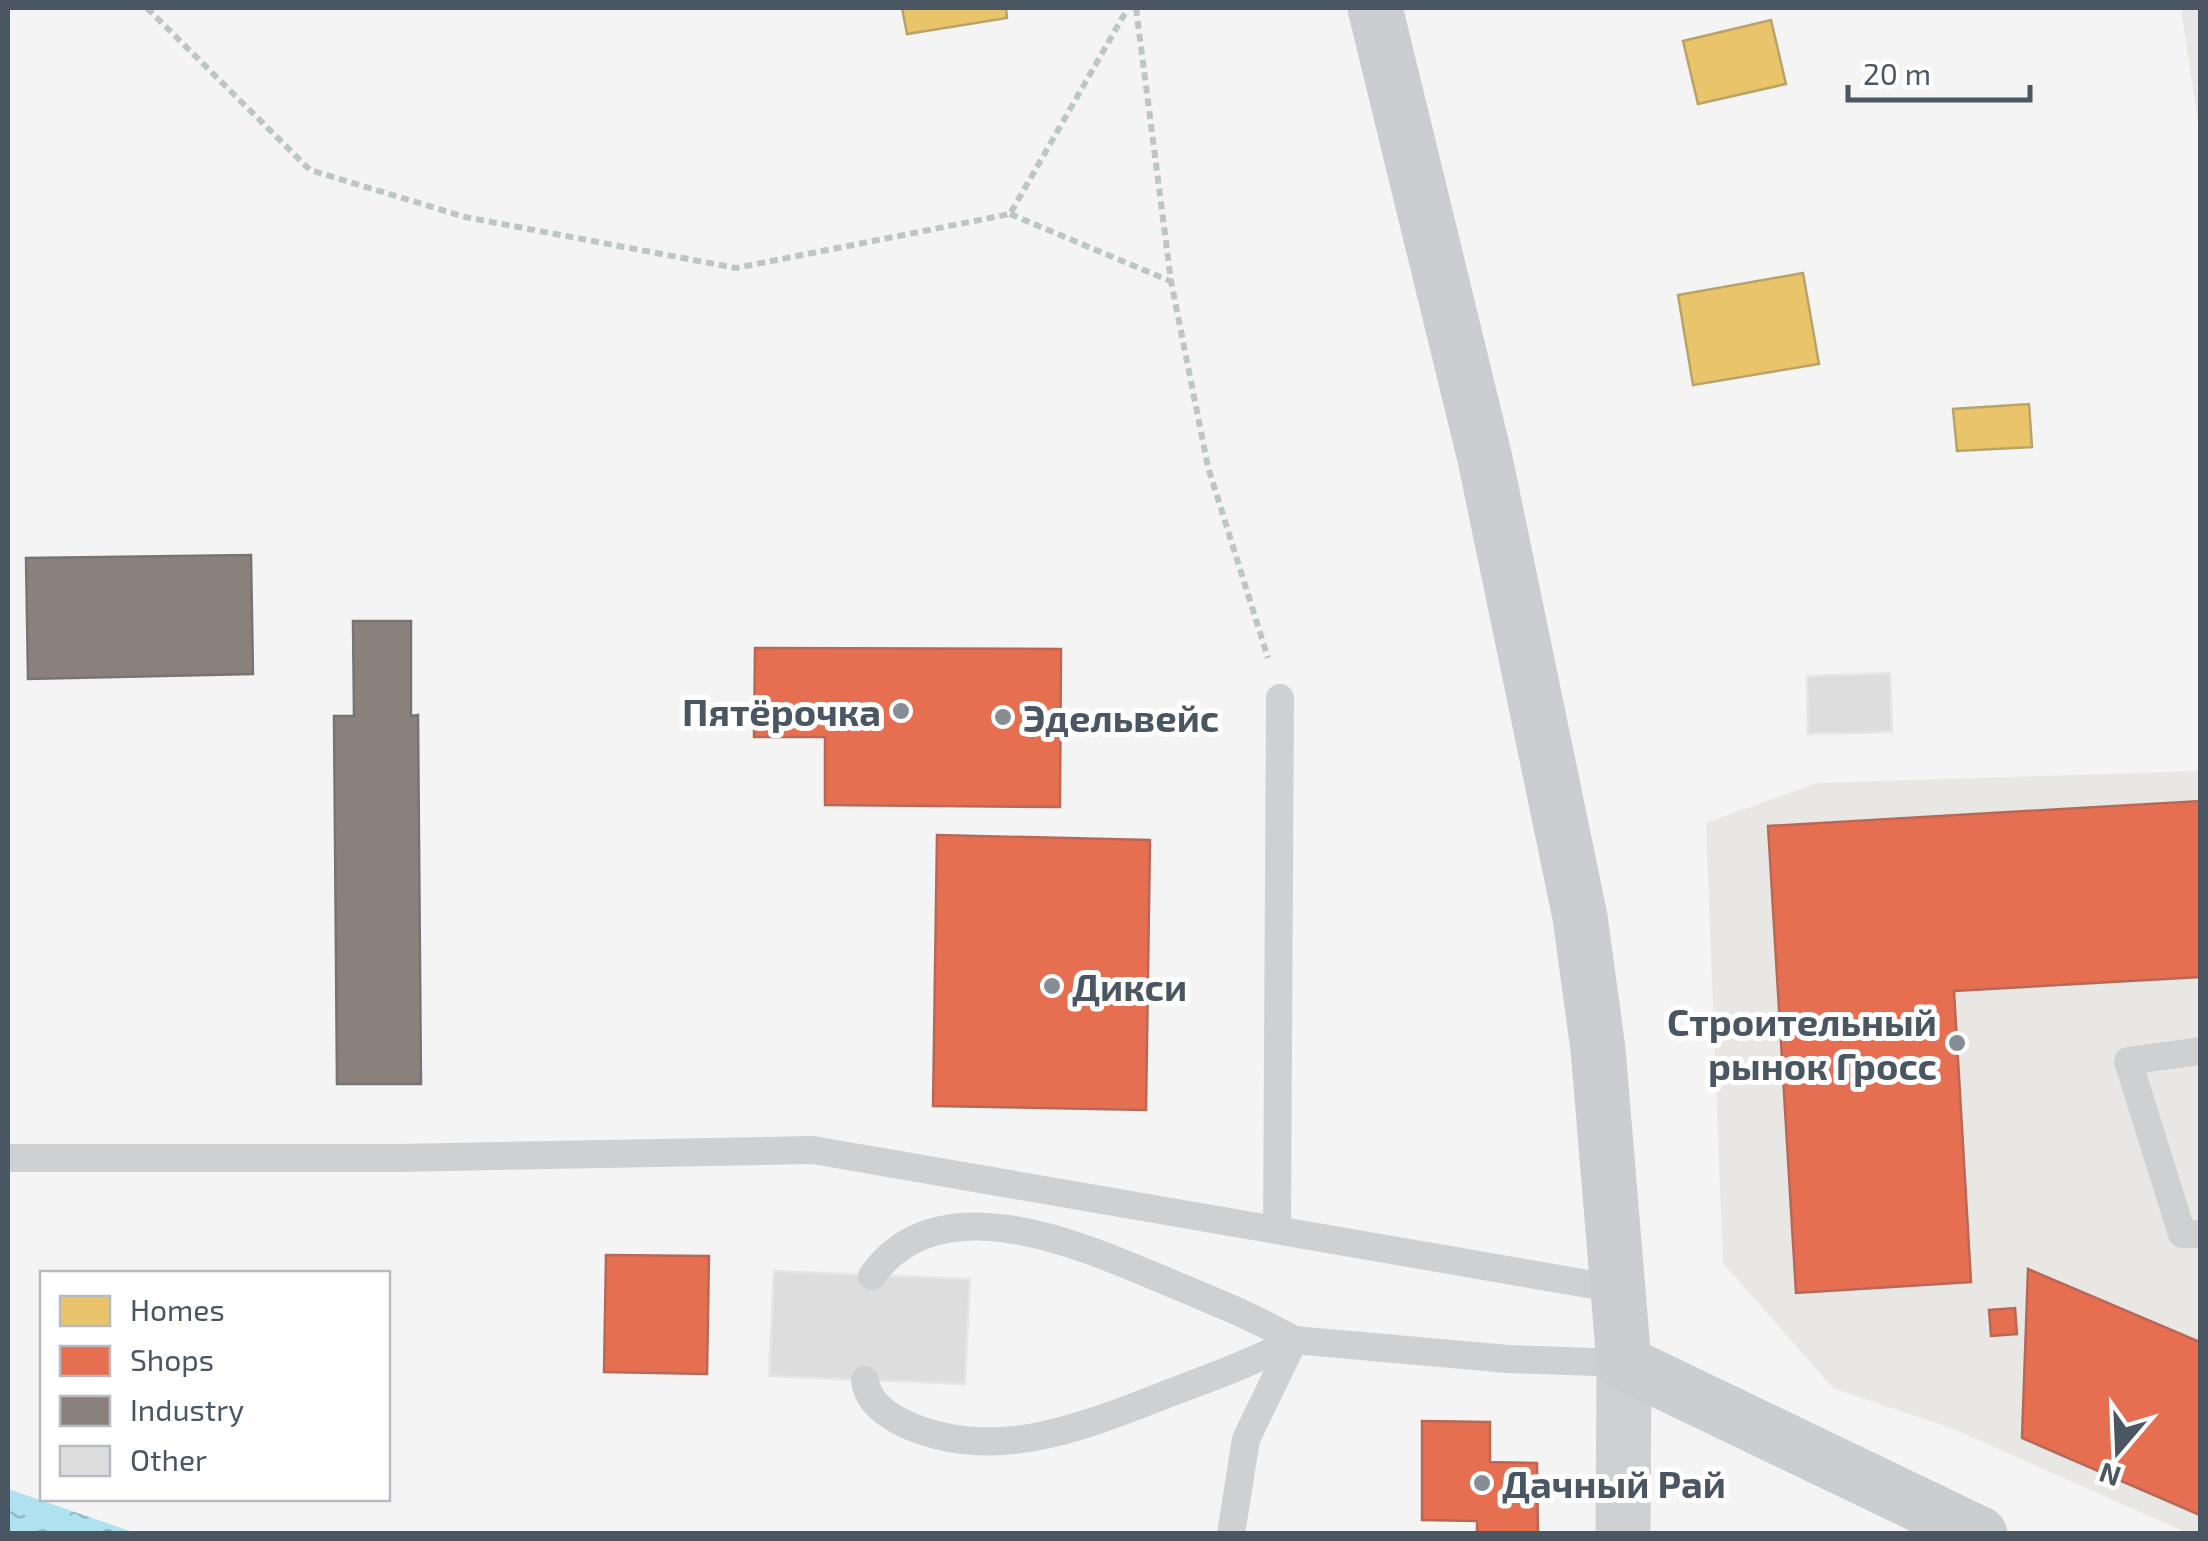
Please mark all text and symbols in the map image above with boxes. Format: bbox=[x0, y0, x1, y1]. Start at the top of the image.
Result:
scale bar bbox=[1848, 40, 2030, 102]
text: 20 m bbox=[1863, 55, 1931, 91]
place label: Пятёрочка bbox=[682, 688, 881, 734]
place label: Эдельвейс bbox=[1023, 694, 1219, 740]
marker: Пятёрочка bbox=[890, 700, 912, 722]
marker: Эдельвейс bbox=[992, 706, 1014, 728]
place label: Дикси bbox=[1072, 963, 1187, 1009]
marker: Дикси bbox=[1041, 975, 1063, 997]
place label: Строительный рынок Гросс bbox=[1667, 998, 1937, 1088]
marker: Строительный рынок Гросс bbox=[1946, 1032, 1968, 1054]
legend bbox=[40, 1271, 390, 1501]
text: Homes bbox=[130, 1291, 225, 1327]
text: Shops bbox=[130, 1341, 214, 1377]
text: Industry bbox=[130, 1391, 244, 1427]
north arrow bbox=[2068, 1401, 2168, 1501]
text: Other bbox=[130, 1441, 207, 1477]
text: N bbox=[2094, 1456, 2125, 1495]
place label: Дачный Рай bbox=[1502, 1460, 1726, 1506]
marker: Дачный Рай bbox=[1471, 1472, 1493, 1494]

